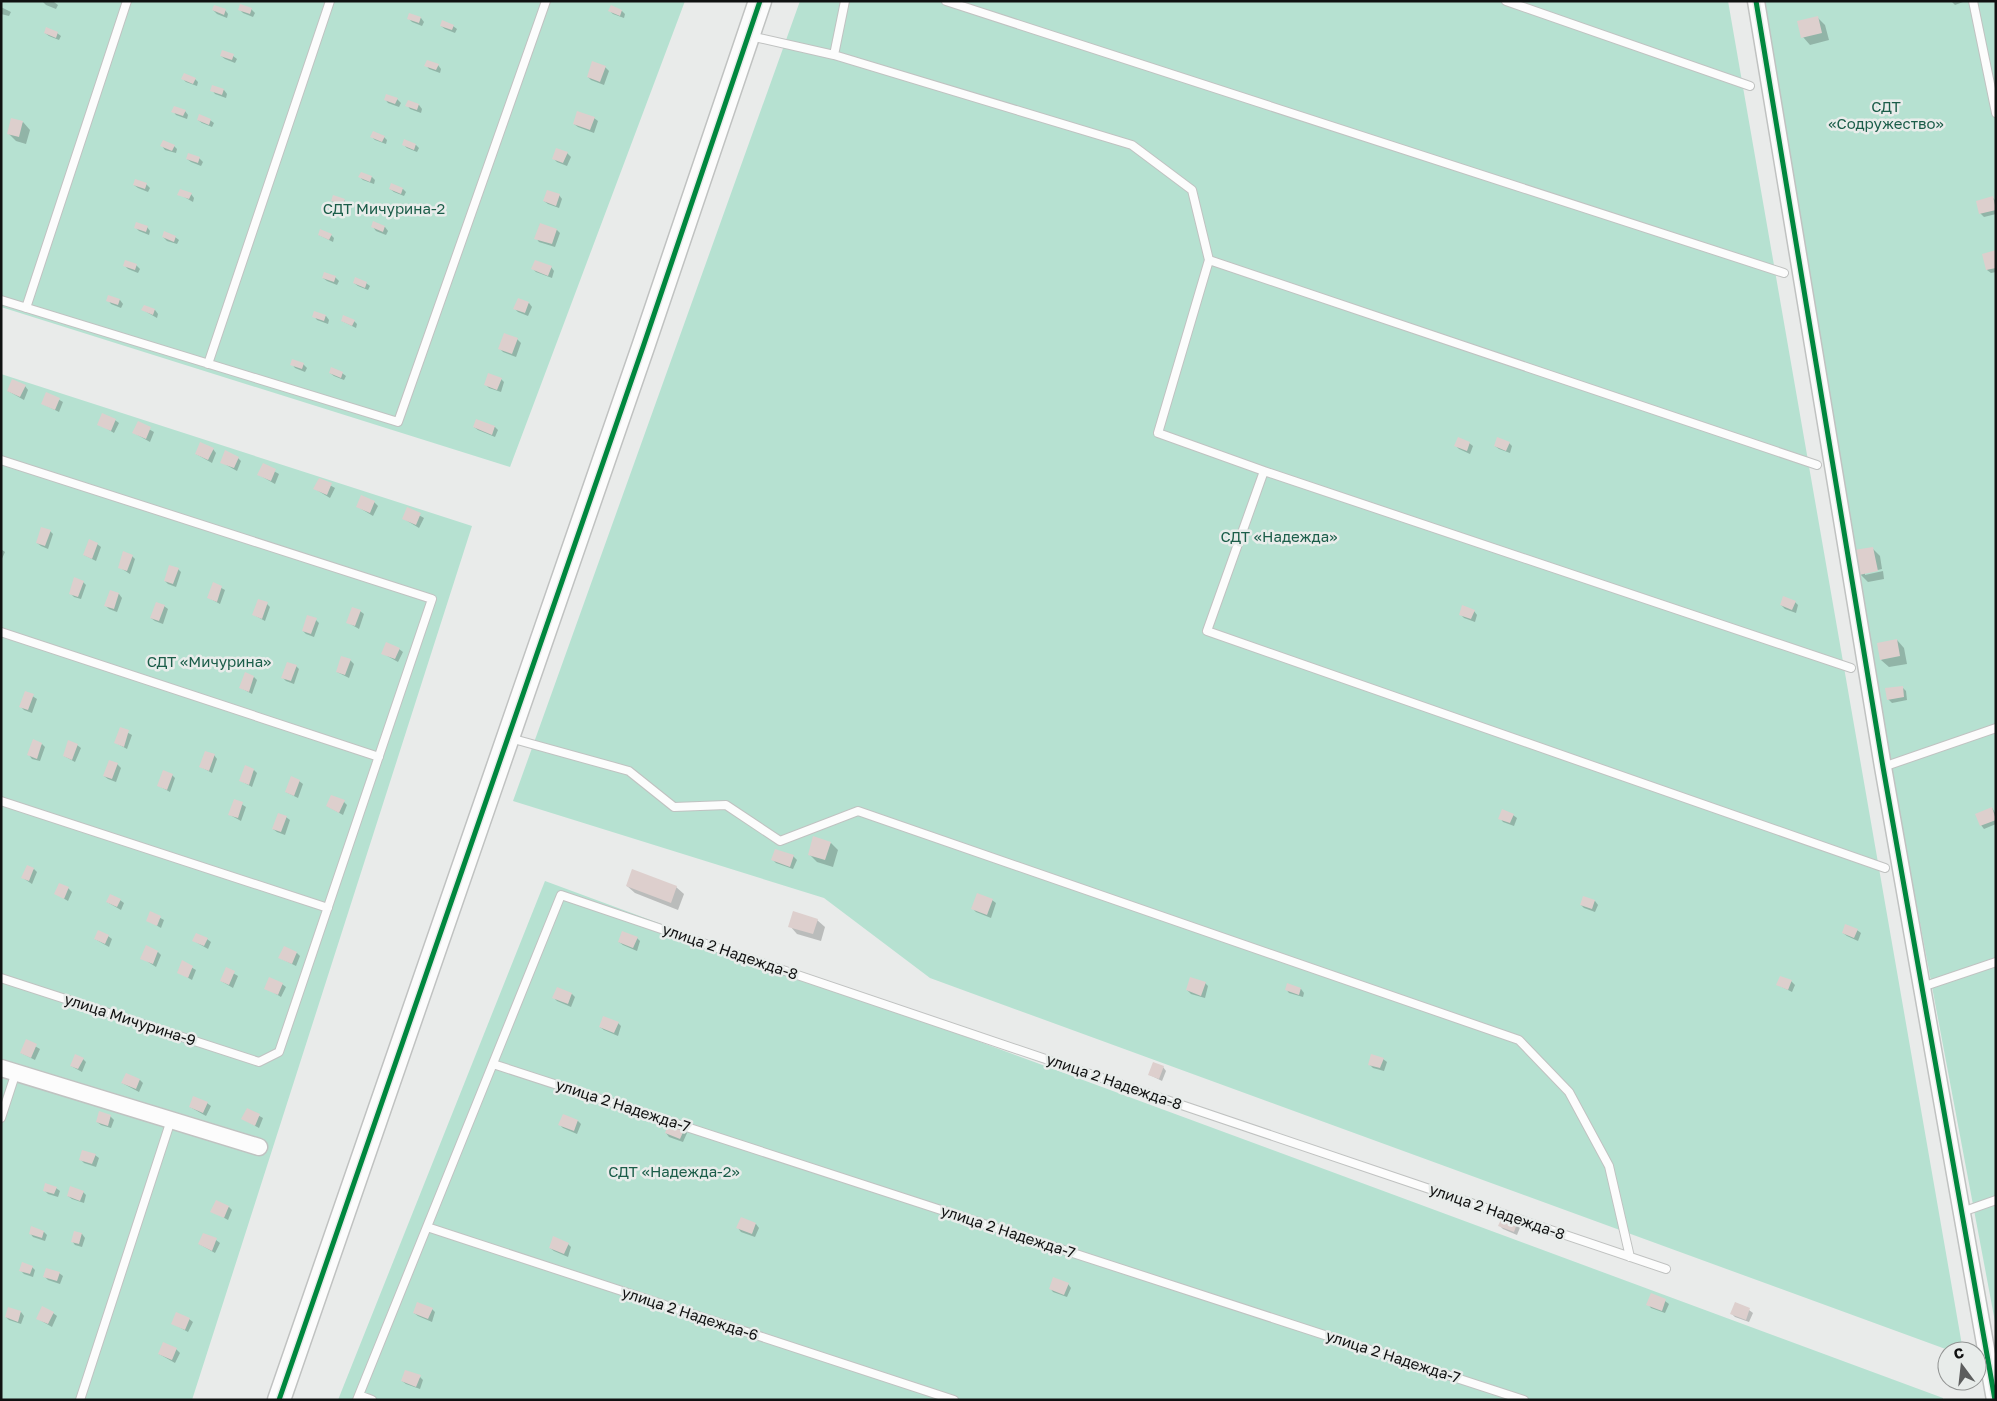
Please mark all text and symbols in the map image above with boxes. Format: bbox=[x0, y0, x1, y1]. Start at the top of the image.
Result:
park label: СДТ «Содружество» bbox=[1828, 97, 1944, 132]
park label: СДТ Мичурина-2 bbox=[323, 199, 445, 217]
park label: СДТ «Надежда» bbox=[1220, 527, 1338, 545]
park label: СДТ «Мичурина» bbox=[147, 652, 271, 670]
street label: улица 2 Надежда-8 bbox=[660, 919, 800, 983]
street label: улица Мичурина-9 bbox=[62, 989, 198, 1049]
street label: улица 2 Надежда-8 bbox=[1044, 1049, 1184, 1113]
street label: улица 2 Надежда-7 bbox=[554, 1075, 693, 1135]
park label: СДТ «Надежда-2» bbox=[608, 1162, 740, 1180]
street label: улица 2 Надежда-8 bbox=[1427, 1179, 1567, 1243]
street label: улица 2 Надежда-7 bbox=[939, 1201, 1078, 1261]
street label: улица 2 Надежда-6 bbox=[620, 1283, 761, 1344]
street label: улица 2 Надежда-7 bbox=[1324, 1326, 1463, 1386]
north arrow bbox=[1937, 1341, 1987, 1391]
text: С bbox=[1951, 1343, 1966, 1362]

